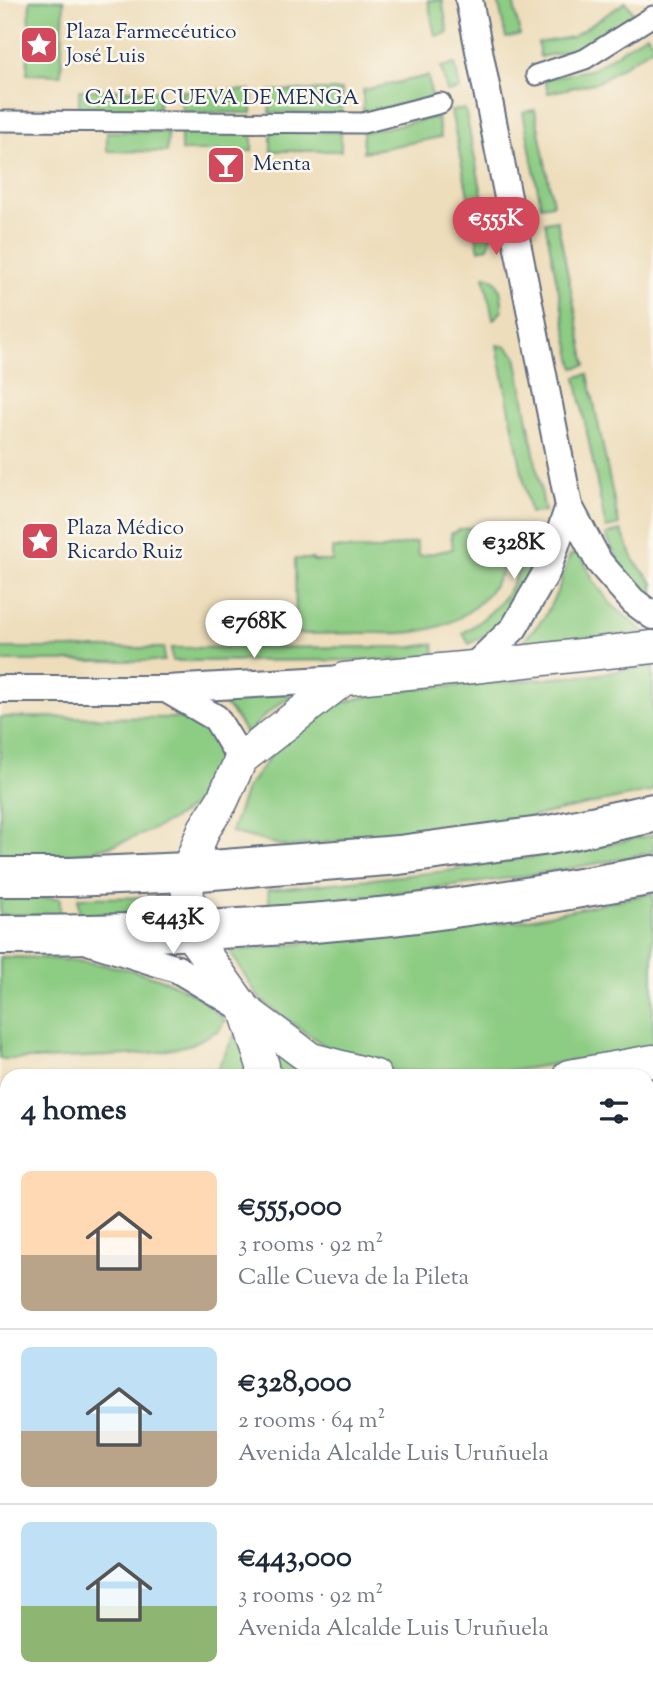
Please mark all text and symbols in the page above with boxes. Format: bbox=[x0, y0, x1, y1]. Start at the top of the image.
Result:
place label: Plaza Farmecéutico José Luis bbox=[65, 18, 236, 72]
place icon: Plaza Farmecéutico José Luis bbox=[18, 24, 60, 66]
street label: CALLE CUEVA DE MENGA bbox=[85, 84, 359, 114]
bar icon: Menta bbox=[205, 144, 247, 186]
place label: Menta bbox=[253, 150, 311, 180]
pin: €555K bbox=[447, 198, 545, 257]
text: €555K bbox=[469, 203, 523, 236]
place label: Plaza Médico Ricardo Ruiz bbox=[67, 514, 184, 568]
place icon: Plaza Médico Ricardo Ruiz bbox=[19, 520, 61, 562]
pin: €328K bbox=[465, 522, 563, 581]
text: €328K bbox=[483, 527, 545, 560]
pin: €768K bbox=[205, 600, 303, 660]
text: €768K bbox=[221, 606, 287, 639]
pin: €443K bbox=[124, 897, 222, 956]
text: €443K bbox=[142, 902, 204, 935]
text: 4 homes bbox=[21, 1090, 127, 1133]
icon: filters bbox=[595, 1092, 633, 1130]
text: €555,000 bbox=[238, 1186, 342, 1229]
icon: home bbox=[77, 1199, 161, 1283]
text: 3 rooms · 92 m² bbox=[238, 1229, 383, 1262]
text: Calle Cueva de la Pileta bbox=[238, 1262, 469, 1295]
text: €328,000 bbox=[238, 1362, 352, 1405]
icon: home bbox=[77, 1375, 161, 1459]
text: 2 rooms · 64 m² bbox=[238, 1405, 385, 1438]
text: Avenida Alcalde Luis Uruñuela bbox=[238, 1438, 549, 1471]
text: €443,000 bbox=[238, 1537, 352, 1580]
icon: home bbox=[77, 1550, 161, 1634]
text: 3 rooms · 92 m² bbox=[238, 1580, 383, 1613]
text: Avenida Alcalde Luis Uruñuela bbox=[238, 1613, 549, 1646]

